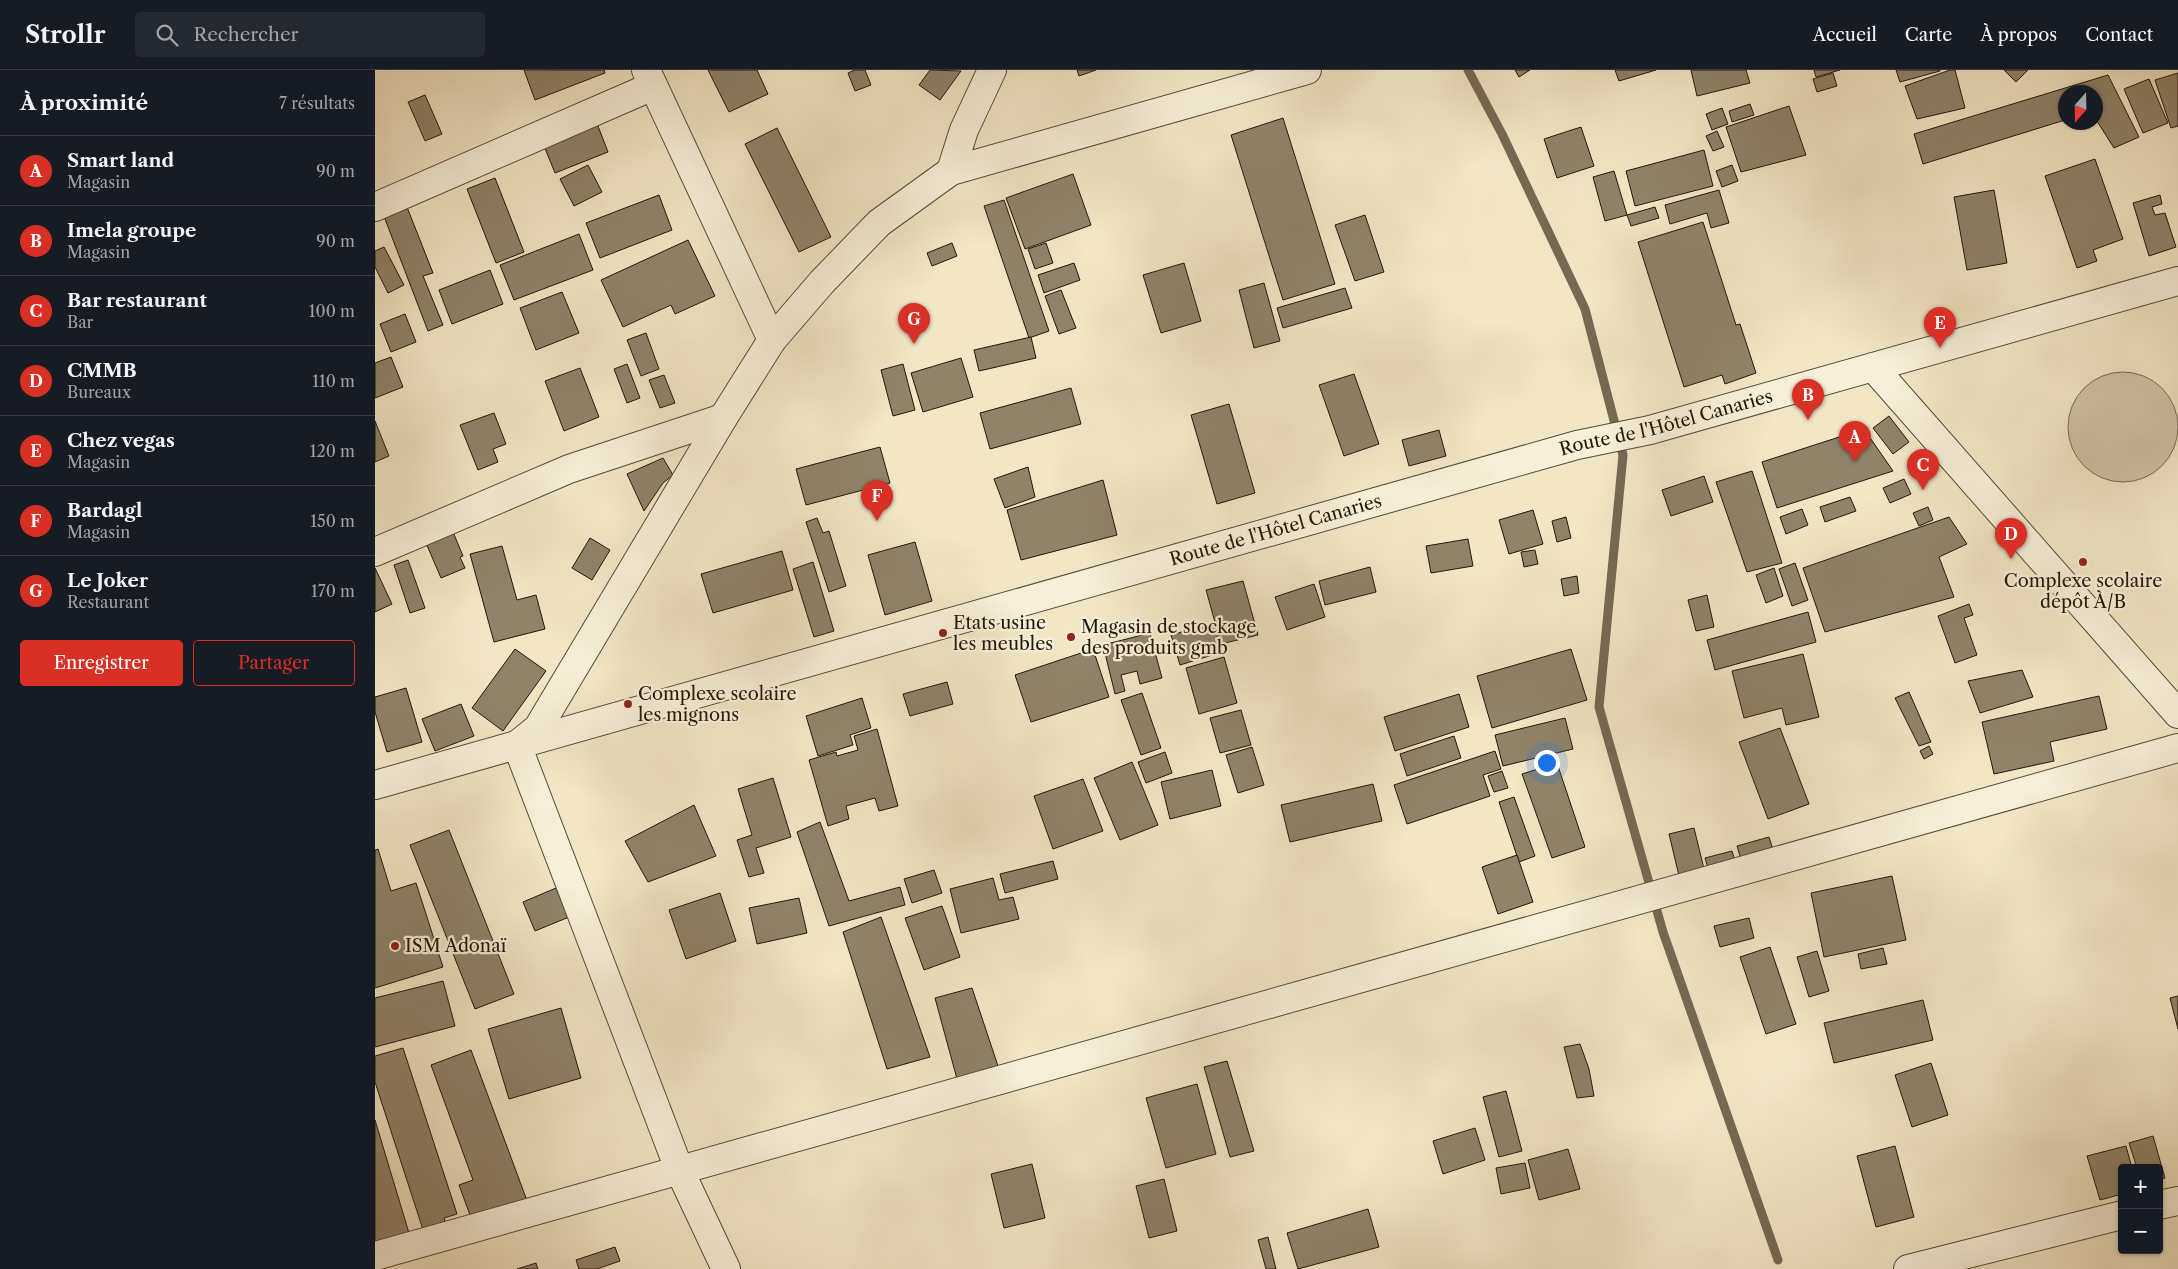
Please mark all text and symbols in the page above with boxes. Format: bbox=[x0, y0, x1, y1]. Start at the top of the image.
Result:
search box bbox=[135, 12, 485, 57]
text: Strollr bbox=[25, 20, 105, 49]
icon: search bbox=[153, 21, 181, 49]
text: Rechercher bbox=[193, 23, 299, 46]
text: Accueil bbox=[1813, 24, 1877, 46]
text: Carte bbox=[1905, 24, 1952, 46]
text: À propos bbox=[1980, 24, 2057, 46]
text: Contact bbox=[2085, 24, 2153, 46]
north arrow bbox=[2058, 85, 2103, 130]
text: À proximité bbox=[20, 90, 148, 115]
text: 7 résultats bbox=[279, 93, 355, 113]
text: Smart land bbox=[67, 149, 174, 172]
text: A bbox=[30, 161, 42, 181]
text: 90 m bbox=[316, 161, 355, 181]
text: Magasin bbox=[67, 172, 130, 192]
text: Imela groupe bbox=[67, 219, 196, 242]
text: B bbox=[30, 231, 42, 251]
text: 90 m bbox=[316, 231, 355, 251]
text: Magasin bbox=[67, 242, 130, 262]
text: Bar restaurant bbox=[67, 289, 207, 312]
text: C bbox=[30, 301, 42, 321]
text: 100 m bbox=[309, 301, 355, 321]
pin: G bbox=[898, 303, 930, 344]
pin: E bbox=[1924, 307, 1956, 348]
text: Bar bbox=[67, 312, 93, 332]
text: CMMB bbox=[67, 359, 137, 382]
text: D bbox=[29, 371, 43, 391]
text: 110 m bbox=[312, 371, 355, 391]
pin: B bbox=[1792, 379, 1824, 420]
text: Bureaux bbox=[67, 382, 131, 402]
street label: Route de l'Hôtel Canaries bbox=[1557, 385, 1775, 460]
pin: A bbox=[1839, 421, 1871, 462]
text: Chez vegas bbox=[67, 429, 175, 452]
text: E bbox=[30, 441, 42, 461]
text: 120 m bbox=[310, 441, 355, 461]
pin: C bbox=[1907, 449, 1939, 490]
text: Magasin bbox=[67, 452, 130, 472]
pin: F bbox=[861, 480, 893, 521]
street label: Route de l'Hôtel Canaries bbox=[1167, 490, 1384, 571]
text: Bardagl bbox=[67, 499, 143, 522]
text: F bbox=[31, 511, 41, 531]
text: 150 m bbox=[310, 511, 355, 531]
pin: D bbox=[1995, 518, 2027, 559]
text: Magasin bbox=[67, 522, 130, 542]
marker: Complexe scolaire dépôt À/B bbox=[2077, 556, 2089, 568]
text: Le Joker bbox=[67, 569, 148, 592]
place label: Complexe scolaire dépôt À/B bbox=[2004, 570, 2162, 613]
text: G bbox=[29, 581, 43, 601]
text: 170 m bbox=[311, 581, 355, 601]
text: Restaurant bbox=[67, 592, 149, 612]
place label: Etats usine les meubles bbox=[953, 612, 1053, 655]
place label: Magasin de stockage des produits gmb bbox=[1081, 616, 1256, 659]
marker: Etats usine les meubles bbox=[937, 627, 949, 639]
marker: Magasin de stockage des produits gmb bbox=[1065, 631, 1077, 643]
button: Enregistrer bbox=[20, 640, 183, 686]
button: Partager bbox=[193, 640, 355, 686]
place label: Complexe scolaire les mignons bbox=[638, 683, 796, 726]
marker: Complexe scolaire les mignons bbox=[622, 698, 634, 710]
your location bbox=[1534, 750, 1560, 776]
place label: ISM Adonaï bbox=[405, 935, 507, 957]
marker: ISM Adonaï bbox=[389, 940, 401, 952]
map controls bbox=[2118, 1164, 2163, 1254]
button: + bbox=[2118, 1164, 2163, 1209]
button: − bbox=[2118, 1209, 2163, 1254]

